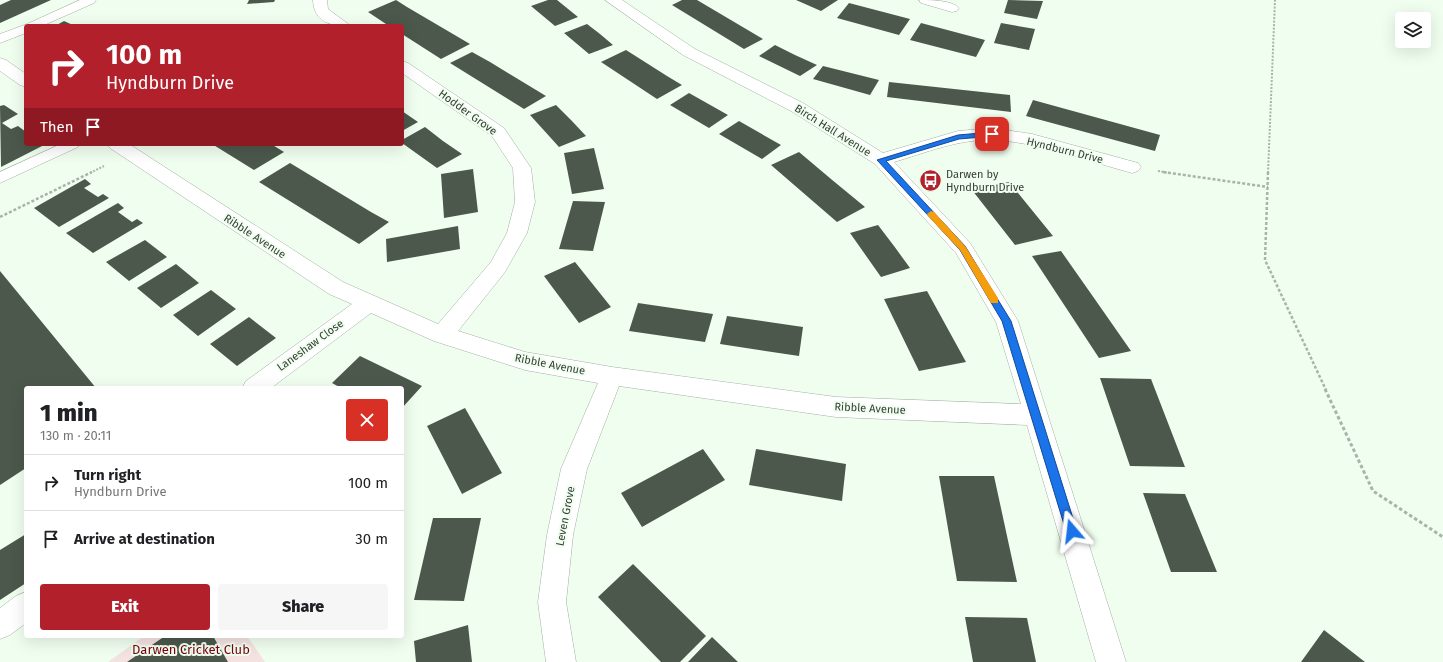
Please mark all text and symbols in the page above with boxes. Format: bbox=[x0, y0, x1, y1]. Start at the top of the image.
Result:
map controls bbox=[1395, 12, 1431, 48]
button: layers bbox=[1395, 12, 1431, 48]
text: 100 m bbox=[106, 38, 182, 71]
icon: right bbox=[40, 40, 92, 92]
text: Hyndburn Drive bbox=[106, 72, 234, 94]
street label: Hodder Grove bbox=[436, 87, 499, 138]
street label: Birch Hall Avenue bbox=[792, 102, 873, 159]
icon: arrive bbox=[82, 116, 104, 138]
pin bbox=[975, 117, 1009, 151]
text: Then bbox=[40, 118, 74, 136]
icon: arrive bbox=[981, 123, 1003, 145]
street label: Hyndburn Drive bbox=[1025, 135, 1104, 166]
bus stop icon: Darwen by Hyndburn Drive bbox=[917, 167, 943, 193]
place label: Darwen by Hyndburn Drive bbox=[946, 168, 1024, 194]
street label: Ribble Avenue bbox=[221, 212, 288, 261]
street label: Laneshaw Close bbox=[275, 317, 346, 374]
street label: Ribble Avenue bbox=[514, 351, 586, 378]
text: 1 min bbox=[40, 399, 98, 427]
button: close bbox=[346, 399, 388, 441]
street label: Ribble Avenue bbox=[834, 400, 906, 417]
text: 130 m · 20:11 bbox=[40, 428, 111, 443]
text: Turn right bbox=[74, 466, 141, 484]
icon: right bbox=[40, 472, 62, 494]
text: 100 m bbox=[348, 474, 388, 492]
text: Hyndburn Drive bbox=[74, 484, 166, 499]
street label: Leven Grove bbox=[553, 485, 578, 547]
position arrow bbox=[1051, 510, 1093, 552]
icon: arrive bbox=[40, 528, 62, 550]
text: Arrive at destination bbox=[74, 530, 215, 548]
text: 30 m bbox=[355, 530, 388, 548]
button: Exit bbox=[40, 584, 210, 630]
button: Share bbox=[218, 584, 388, 630]
park label: Darwen Cricket Club bbox=[132, 642, 250, 657]

